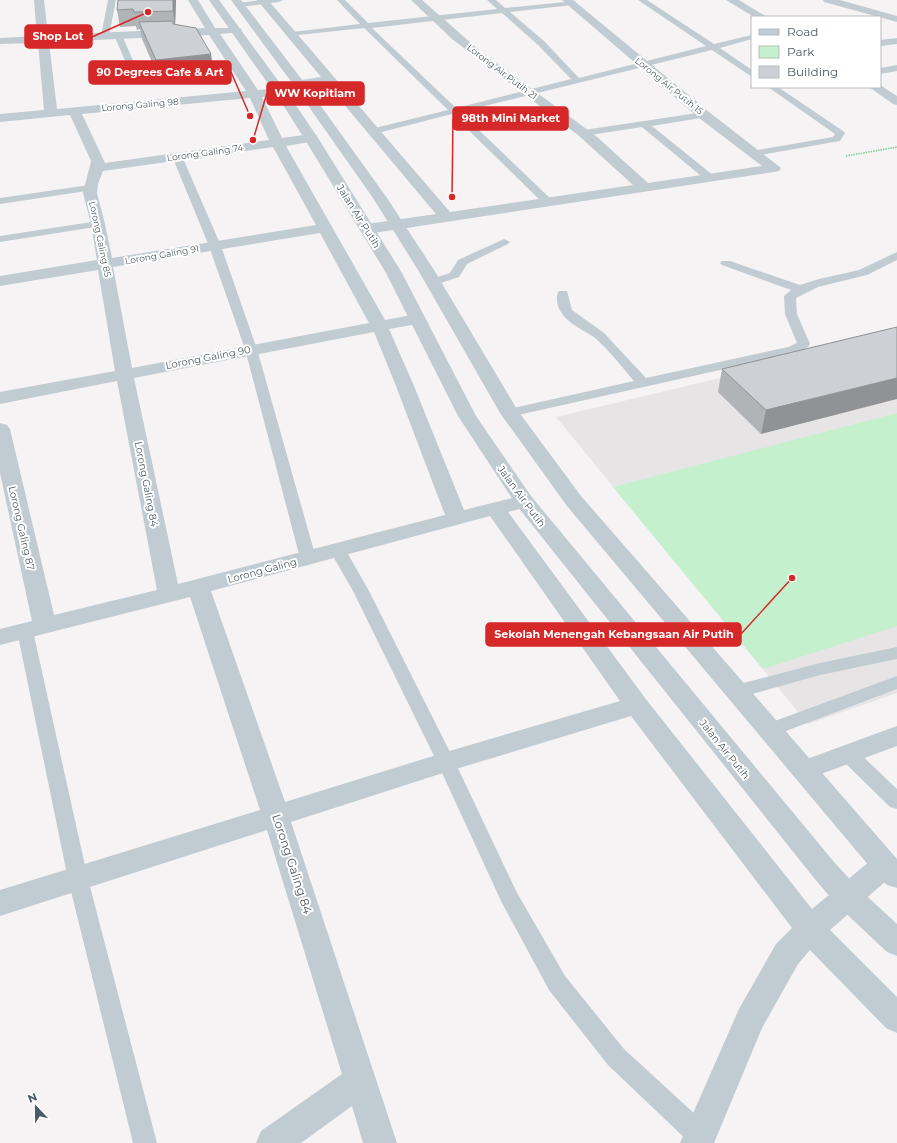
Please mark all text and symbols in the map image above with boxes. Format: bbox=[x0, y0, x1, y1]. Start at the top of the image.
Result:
legend bbox=[751, 16, 881, 88]
text: Road bbox=[787, 24, 818, 39]
callout: Shop Lot bbox=[25, 25, 92, 48]
text: Shop Lot bbox=[32, 29, 84, 43]
street label: Lorong Air Putih 21 bbox=[465, 42, 539, 102]
text: Park bbox=[787, 44, 815, 59]
street label: Lorong Air Putih 15 bbox=[633, 55, 706, 117]
callout: 90 Degrees Cafe & Art bbox=[89, 61, 231, 84]
text: Building bbox=[787, 64, 838, 79]
text: 90 Degrees Cafe & Art bbox=[97, 65, 224, 79]
callout: WW Kopitiam bbox=[267, 82, 364, 105]
text: WW Kopitiam bbox=[274, 86, 356, 100]
street label: Lorong Galing 98 bbox=[101, 96, 179, 113]
callout: 98th Mini Market bbox=[453, 107, 568, 130]
text: 98th Mini Market bbox=[462, 111, 560, 125]
street label: Lorong Galing 74 bbox=[166, 142, 244, 163]
street label: Jalan Air Putih bbox=[333, 181, 383, 251]
street label: Lorong Galing 85 bbox=[87, 200, 114, 278]
street label: Lorong Galing 91 bbox=[124, 243, 200, 266]
street label: Lorong Galing 90 bbox=[164, 343, 252, 372]
street label: Lorong Galing 84 bbox=[132, 440, 161, 528]
street label: Jalan Air Putih bbox=[494, 462, 548, 530]
street label: Lorong Galing 87 bbox=[6, 485, 38, 572]
street label: Lorong Galing bbox=[226, 555, 298, 586]
callout: Sekolah Menengah Kebangsaan Air Putih bbox=[486, 623, 741, 646]
text: Sekolah Menengah Kebangsaan Air Putih bbox=[494, 627, 734, 641]
street label: Jalan Air Putih bbox=[696, 716, 753, 782]
street label: Lorong Galing 84 bbox=[269, 812, 316, 916]
north arrow bbox=[16, 1087, 56, 1127]
text: N bbox=[26, 1090, 39, 1106]

